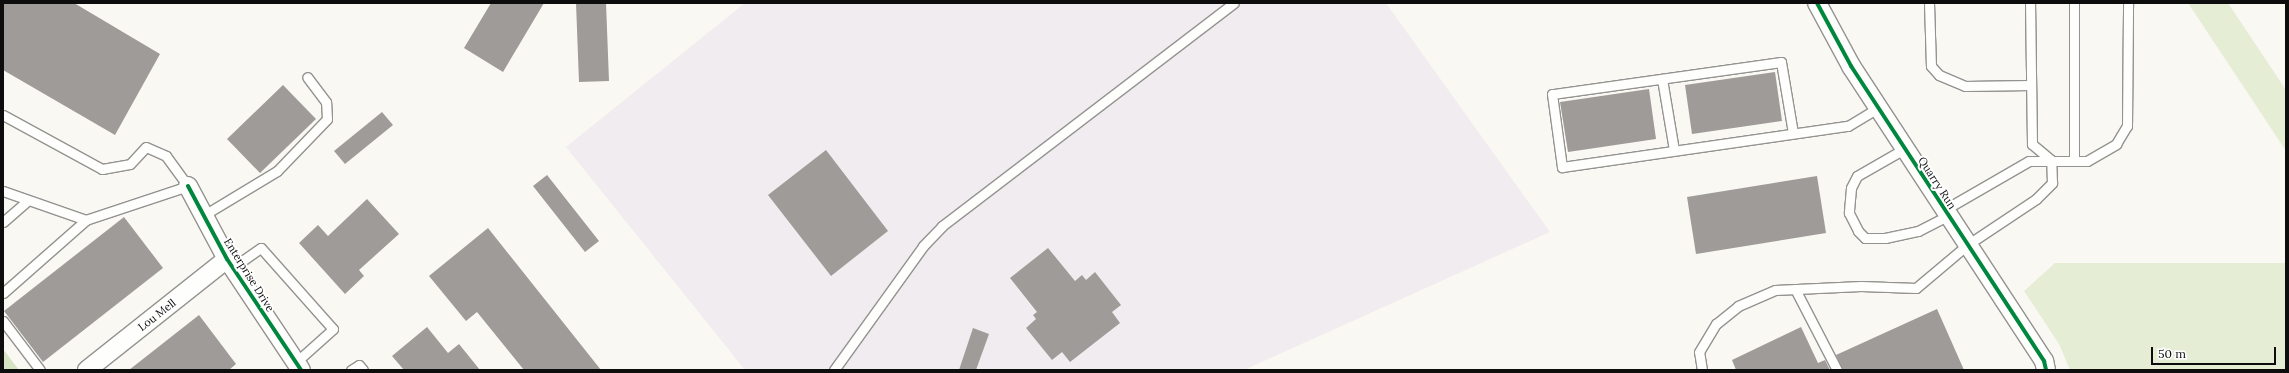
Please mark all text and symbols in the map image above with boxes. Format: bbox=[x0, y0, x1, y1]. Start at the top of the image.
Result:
street label: Quarry Run bbox=[1915, 154, 1959, 212]
street label: Enterprise Drive bbox=[221, 236, 277, 314]
street label: Lou Mell bbox=[136, 296, 178, 334]
scale bar bbox=[2153, 339, 2278, 365]
text: 50 m bbox=[2158, 346, 2186, 361]

